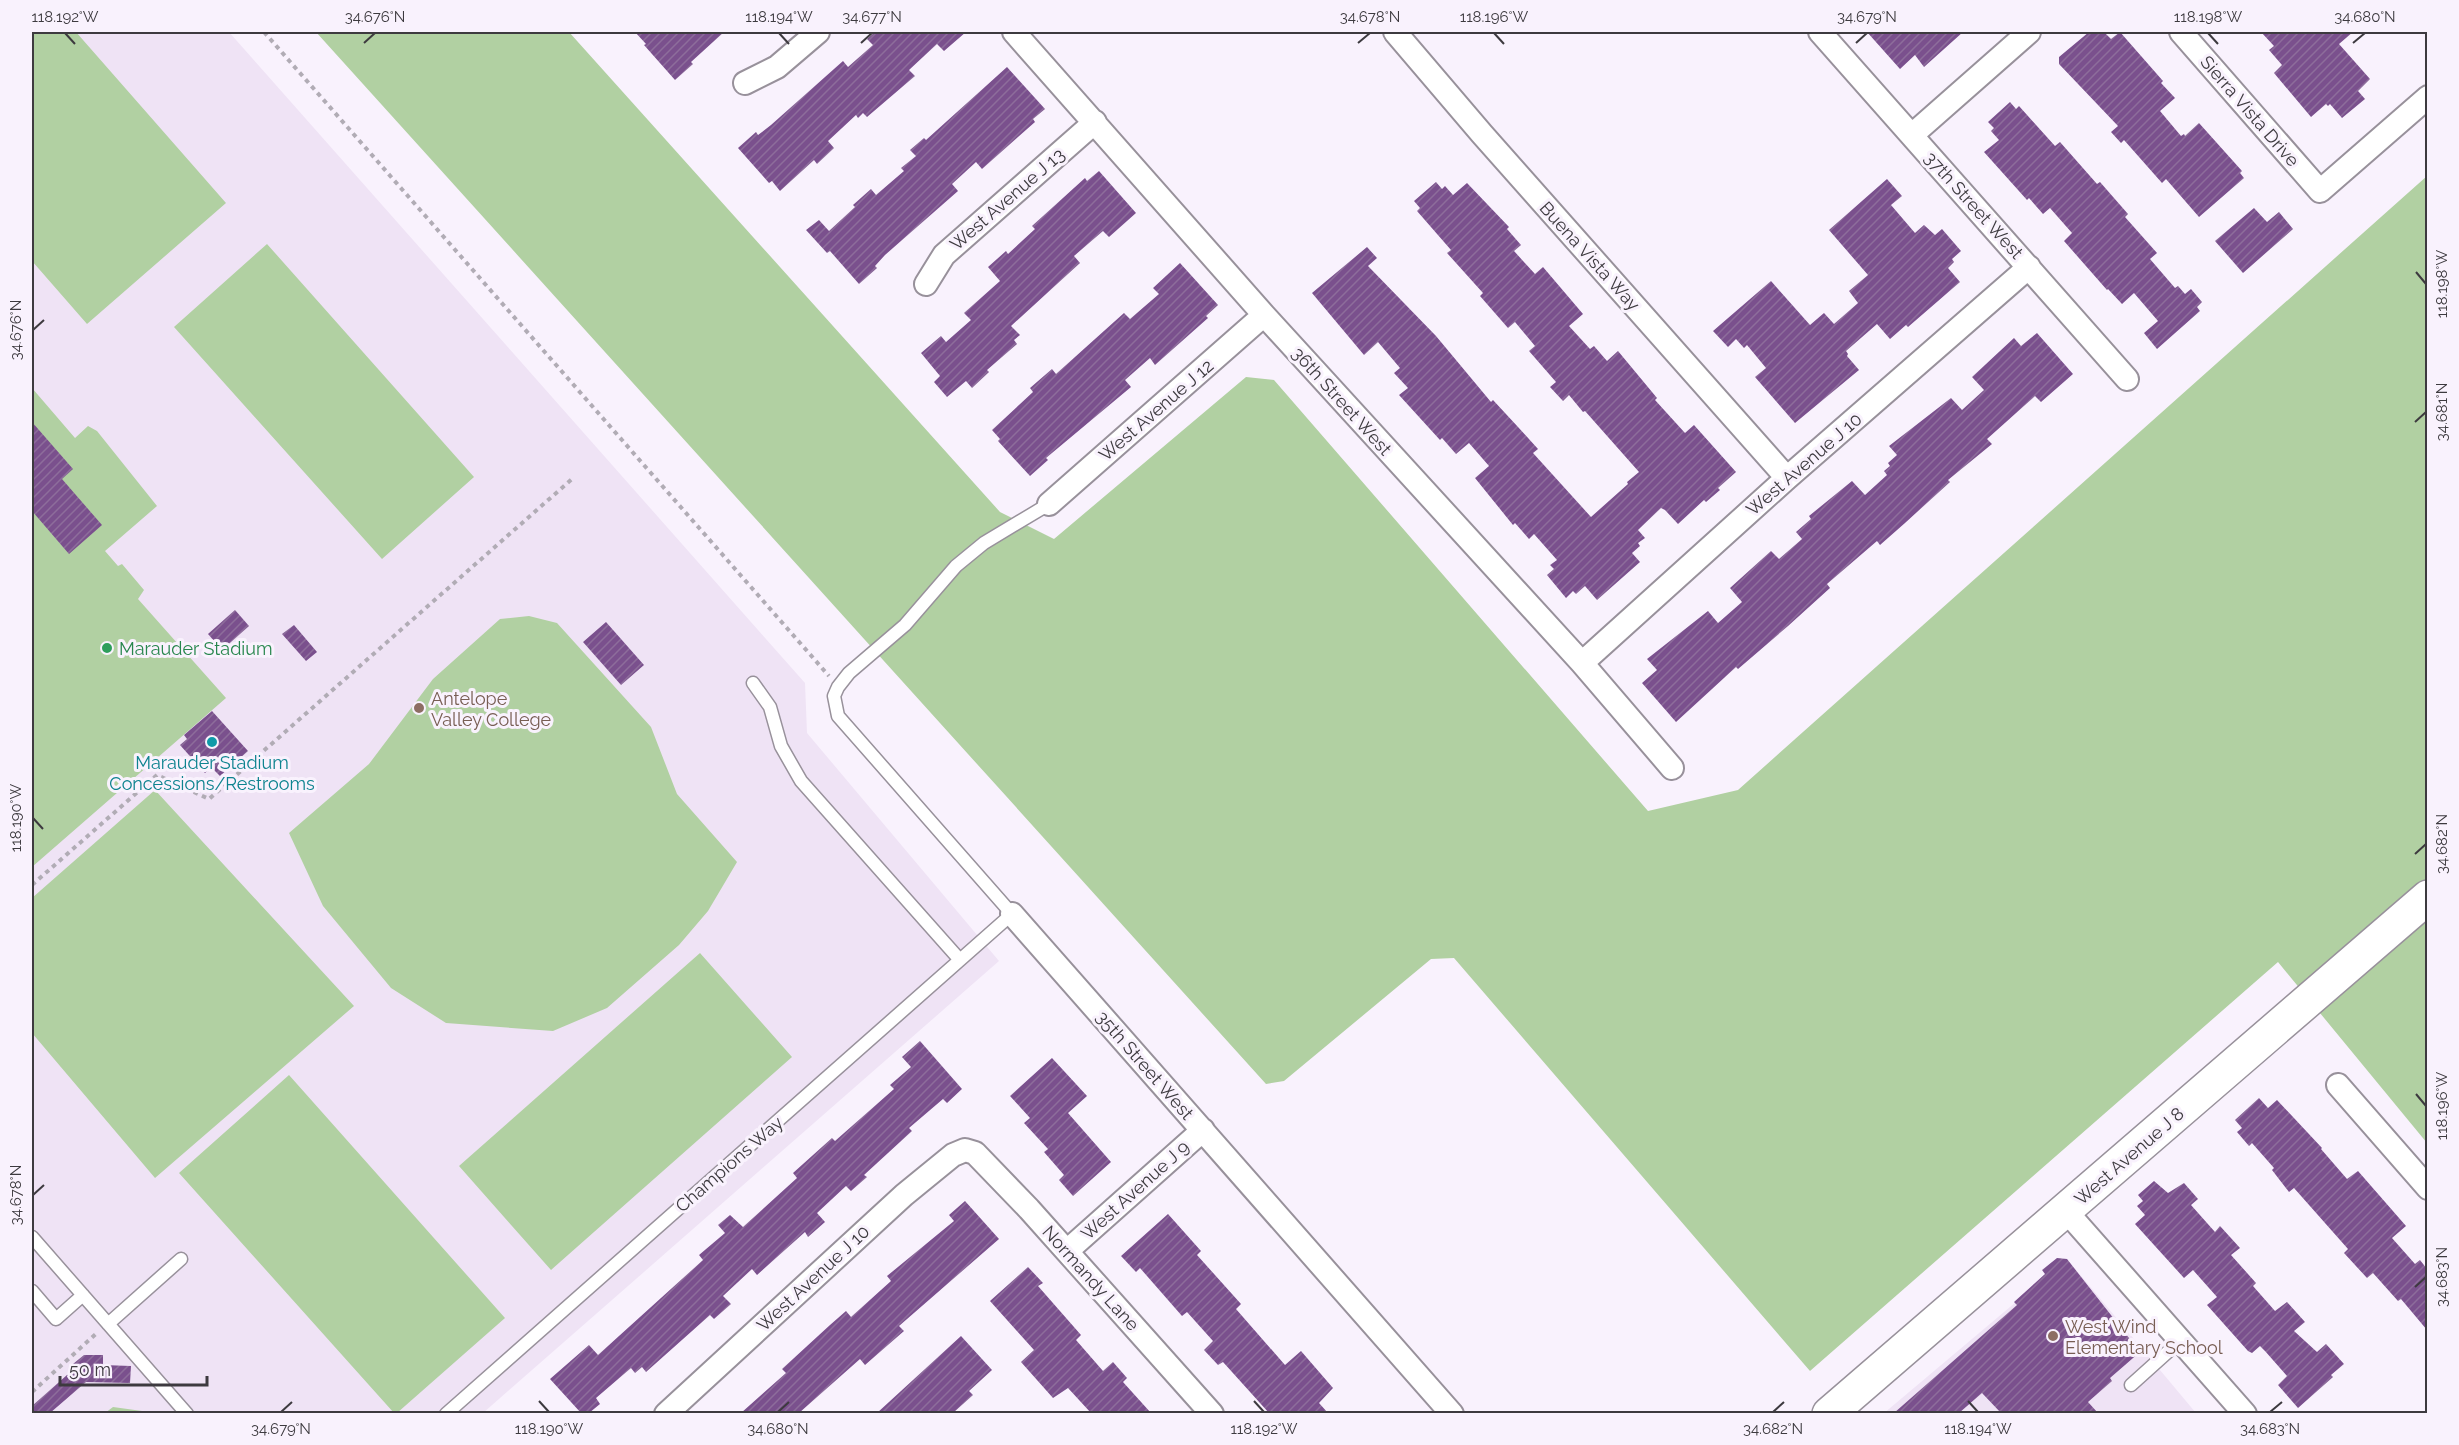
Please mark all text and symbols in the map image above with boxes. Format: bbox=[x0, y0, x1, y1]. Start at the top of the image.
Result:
text: 118.192°W bbox=[31, 8, 99, 26]
text: 34.676°N bbox=[345, 8, 405, 26]
text: 118.194°W bbox=[745, 8, 813, 26]
text: 34.677°N bbox=[842, 8, 902, 26]
text: 34.678°N bbox=[1340, 8, 1400, 26]
text: 118.196°W bbox=[1460, 8, 1529, 26]
text: 34.679°N bbox=[1837, 8, 1897, 26]
text: 118.198°W bbox=[2174, 8, 2242, 26]
text: 34.680°N bbox=[2334, 8, 2396, 26]
street label: Sierra Vista Drive bbox=[2196, 51, 2304, 171]
street label: West Avenue J 13 bbox=[945, 144, 1069, 254]
street label: 37th Street West bbox=[1920, 147, 2028, 263]
street label: Buena Vista Way bbox=[1536, 197, 1645, 315]
text: 118.198°W bbox=[2433, 250, 2451, 318]
text: 34.676°N bbox=[7, 300, 25, 360]
street label: 36th Street West bbox=[1288, 343, 1396, 459]
street label: West Avenue J 12 bbox=[1095, 355, 1217, 465]
text: 34.681°N bbox=[2433, 383, 2451, 441]
street label: West Avenue J 10 bbox=[1742, 408, 1866, 520]
place label: Marauder Stadium bbox=[119, 638, 273, 659]
marker: Marauder Stadium bbox=[100, 641, 114, 655]
place label: Antelope Valley College bbox=[431, 688, 552, 730]
marker: Antelope Valley College bbox=[412, 701, 426, 715]
marker: Marauder Stadium Concessions/Restrooms bbox=[205, 735, 219, 749]
place label: Marauder Stadium Concessions/Restrooms bbox=[109, 752, 315, 794]
text: 118.190°W bbox=[7, 784, 25, 852]
text: 34.682°N bbox=[2433, 814, 2451, 874]
street label: 35th Street West bbox=[1092, 1006, 1198, 1124]
text: 118.196°W bbox=[2433, 1071, 2451, 1140]
street label: West Avenue J 8 bbox=[2070, 1103, 2188, 1209]
street label: Champions Way bbox=[671, 1112, 787, 1216]
street label: West Avenue J 9 bbox=[1077, 1136, 1193, 1244]
text: 34.678°N bbox=[7, 1165, 25, 1225]
street label: West Avenue J 10 bbox=[752, 1220, 874, 1336]
street label: Normandy Lane bbox=[1038, 1221, 1144, 1335]
text: 34.683°N bbox=[2433, 1247, 2451, 1307]
place label: West Wind Elementary School bbox=[2065, 1316, 2223, 1358]
marker: West Wind Elementary School bbox=[2046, 1329, 2060, 1343]
scale bar bbox=[60, 1349, 207, 1387]
text: 50 m bbox=[69, 1359, 111, 1380]
text: 34.679°N bbox=[251, 1420, 311, 1438]
text: 118.190°W bbox=[515, 1420, 583, 1438]
text: 34.680°N bbox=[747, 1420, 809, 1438]
text: 118.192°W bbox=[1230, 1420, 1298, 1438]
text: 34.682°N bbox=[1743, 1420, 1803, 1438]
text: 118.194°W bbox=[1944, 1420, 2012, 1438]
text: 34.683°N bbox=[2240, 1420, 2300, 1438]

